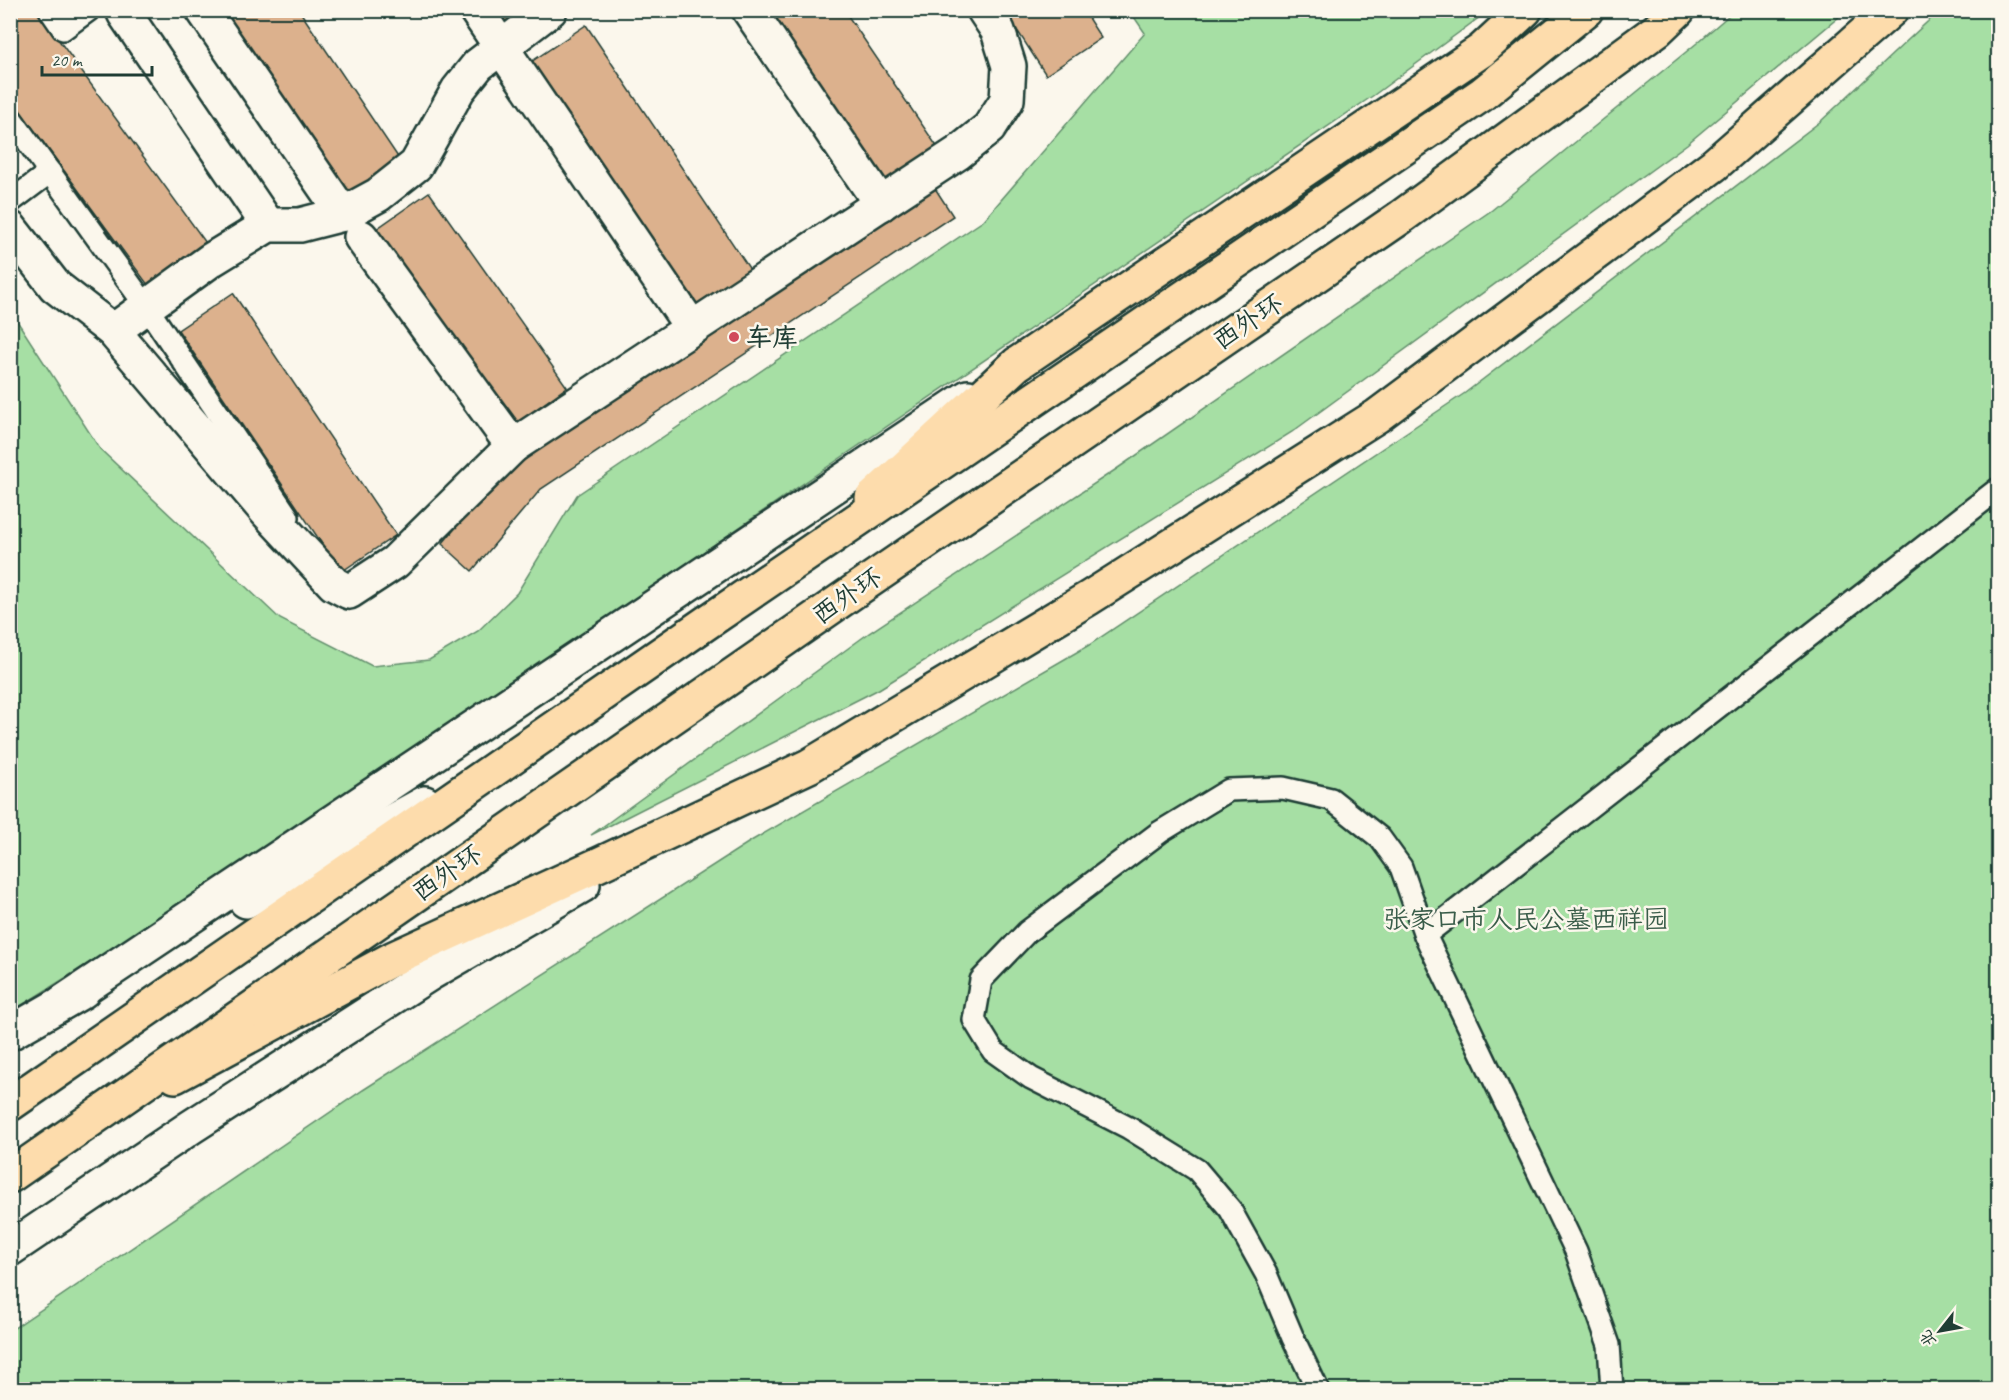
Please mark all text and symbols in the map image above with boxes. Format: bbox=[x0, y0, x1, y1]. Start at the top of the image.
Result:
scale bar bbox=[42, 39, 152, 77]
text: 20 m bbox=[51, 49, 84, 71]
street label: 西外环 bbox=[1206, 287, 1290, 357]
place label: 车库 bbox=[746, 321, 798, 354]
marker: 车库 bbox=[727, 330, 741, 344]
street label: 西外环 bbox=[806, 560, 888, 632]
street label: 西外环 bbox=[406, 837, 488, 909]
park label: 张家口市人民公墓西祥园 bbox=[1383, 903, 1669, 936]
north arrow bbox=[1910, 1301, 1970, 1361]
text: 北 bbox=[1915, 1326, 1941, 1350]

